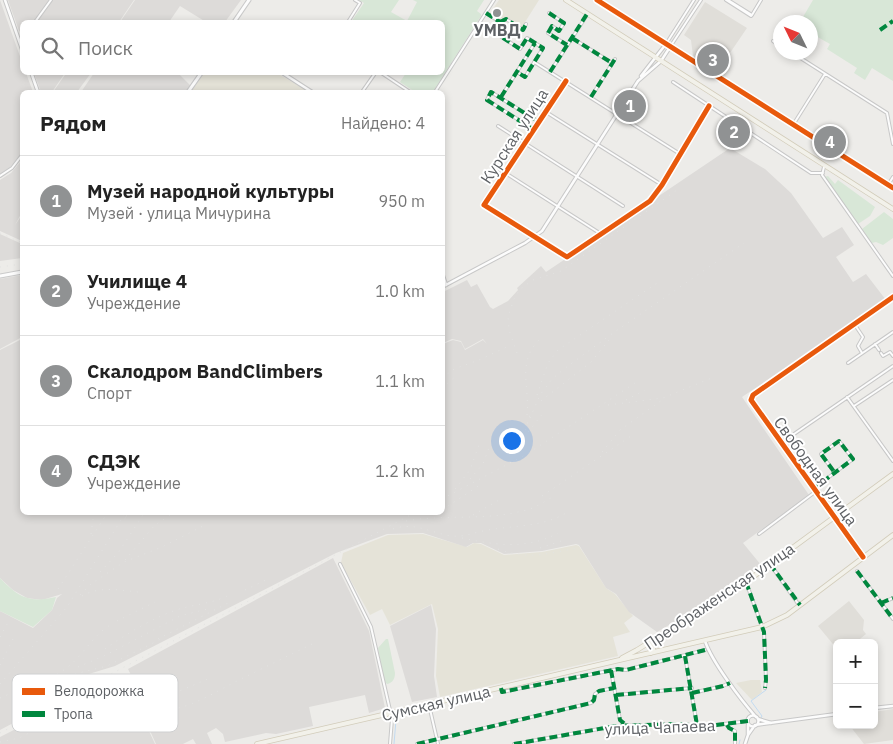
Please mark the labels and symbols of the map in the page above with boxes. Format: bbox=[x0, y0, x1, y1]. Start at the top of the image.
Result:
marker: УМВД bbox=[491, 7, 503, 19]
north arrow bbox=[773, 15, 818, 60]
place label: УМВД bbox=[474, 20, 520, 40]
pin: 3 bbox=[697, 41, 729, 79]
street label: Курская улица bbox=[476, 84, 552, 187]
pin: 1 bbox=[614, 87, 646, 125]
pin: 2 bbox=[718, 113, 750, 151]
pin: 4 bbox=[814, 123, 846, 161]
street label: Свободная улица bbox=[770, 413, 863, 530]
your location bbox=[499, 428, 525, 454]
street label: Преображенская улица bbox=[640, 538, 798, 654]
legend bbox=[12, 674, 178, 732]
street label: Сумская улица bbox=[380, 681, 493, 725]
text: Велодорожка bbox=[54, 682, 145, 700]
text: Тропа bbox=[54, 705, 93, 723]
street label: улица Чапаева bbox=[604, 715, 716, 739]

